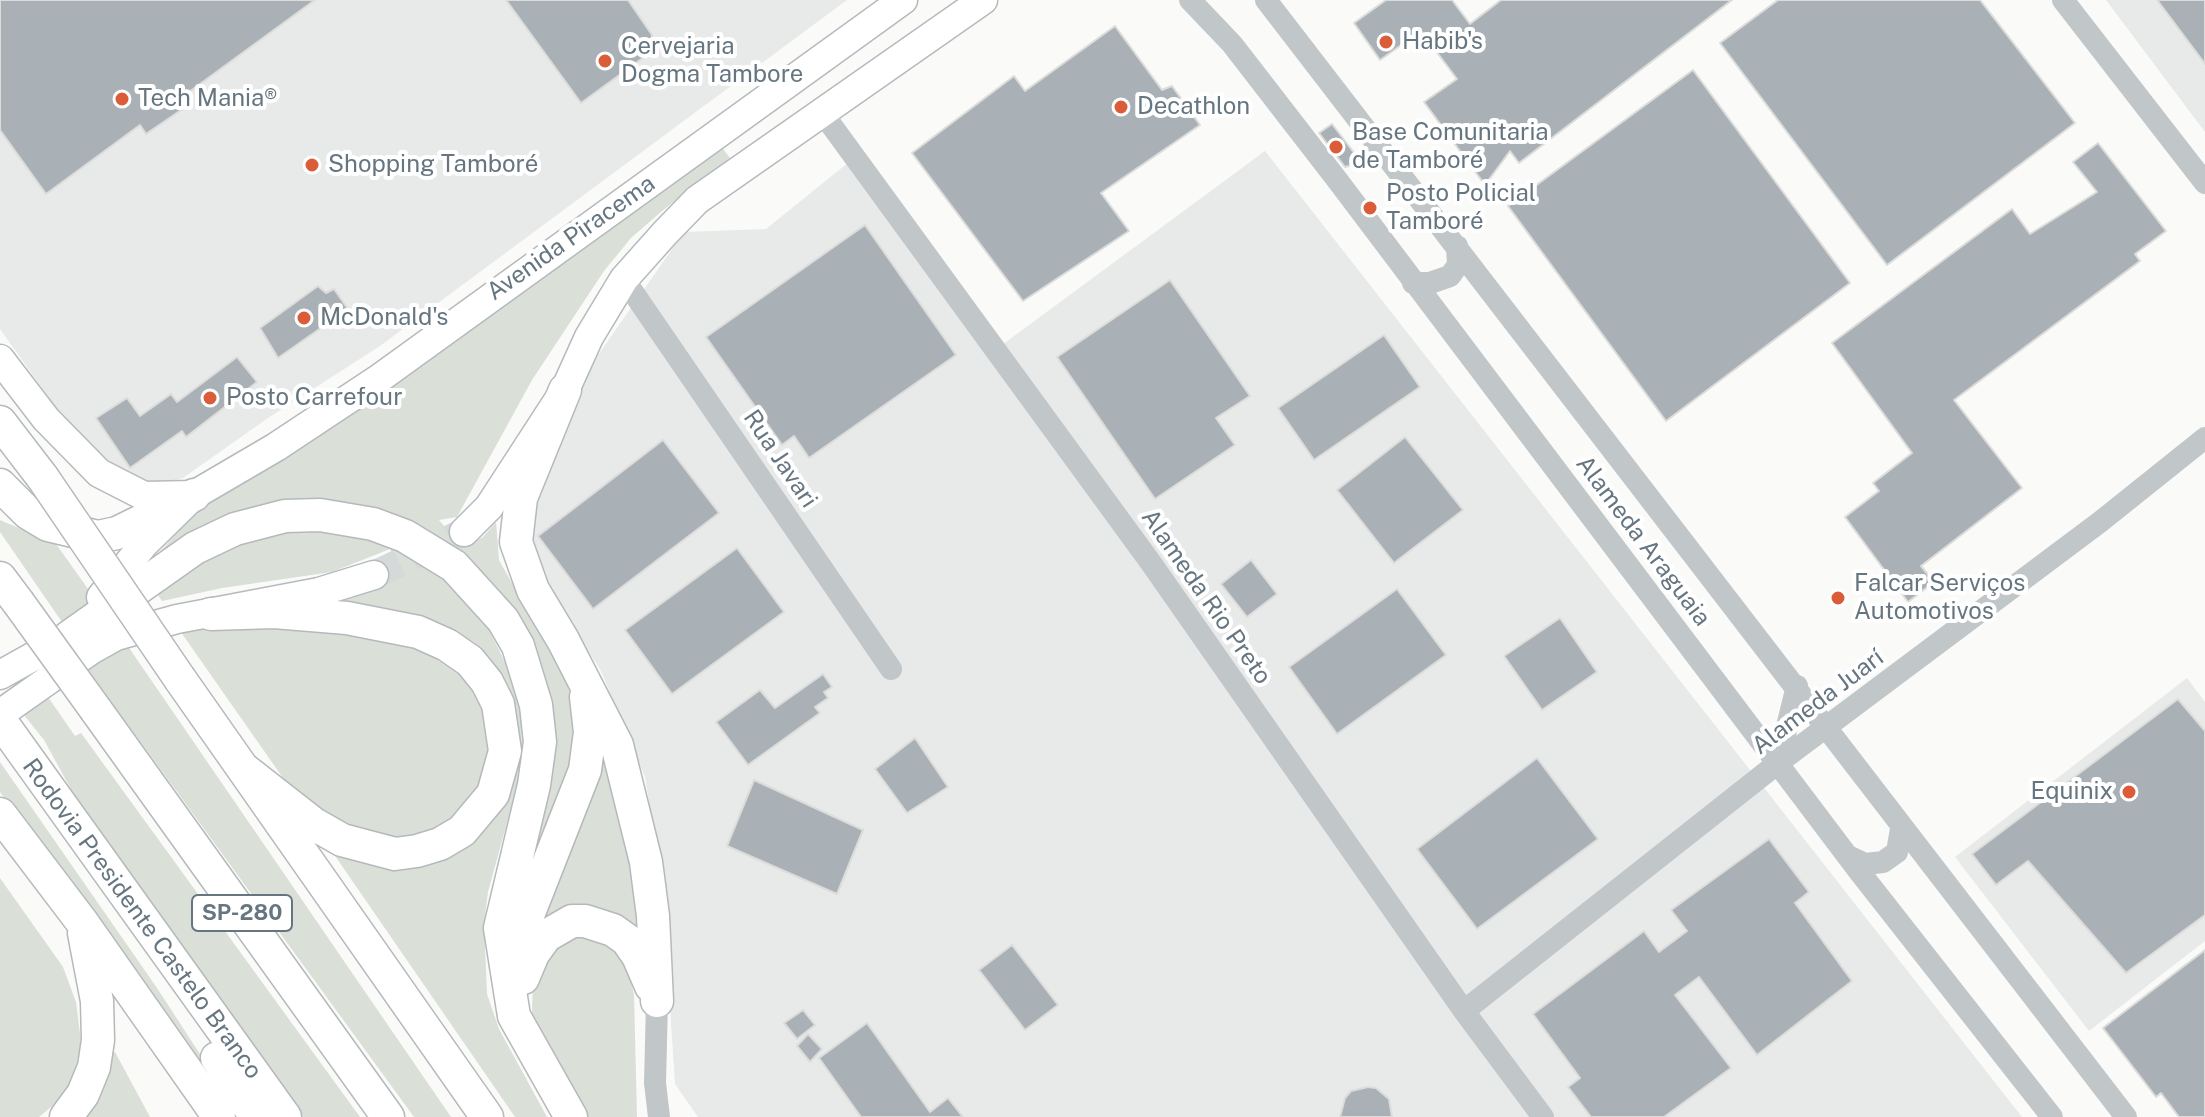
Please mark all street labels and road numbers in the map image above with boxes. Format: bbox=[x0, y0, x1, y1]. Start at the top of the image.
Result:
street label: Avenida Piracema bbox=[481, 169, 661, 307]
street label: Rua Javari bbox=[737, 405, 823, 513]
street label: Alameda Araguaia bbox=[1570, 450, 1716, 632]
street label: Alameda Rio Preto bbox=[1135, 504, 1277, 690]
street label: Alameda Juarí bbox=[1747, 643, 1889, 761]
street label: Rodovia Presidente Castelo Branco bbox=[16, 753, 268, 1085]
road number: SP-280 bbox=[192, 895, 292, 931]

